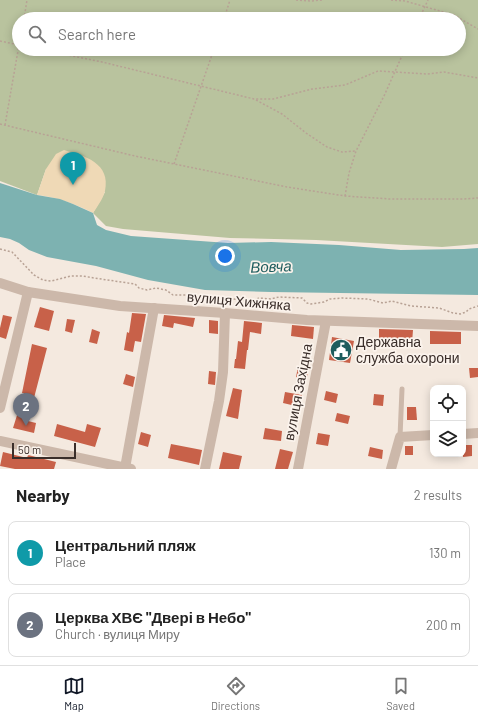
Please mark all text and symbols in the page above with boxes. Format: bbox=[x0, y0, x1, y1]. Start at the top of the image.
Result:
search box bbox=[12, 12, 466, 56]
icon: search bbox=[26, 23, 48, 45]
text: Search here bbox=[58, 25, 136, 43]
pin: 1 bbox=[60, 152, 86, 185]
your location bbox=[215, 246, 235, 266]
water label: Вовча bbox=[250, 256, 292, 276]
street label: вулиця Хижняка bbox=[186, 287, 292, 314]
place label: Державна служба охорони bbox=[356, 333, 460, 366]
public building icon: Державна служба охорони bbox=[328, 337, 354, 363]
street label: вулиця Західна bbox=[280, 342, 315, 442]
map controls bbox=[430, 385, 466, 457]
button: locate bbox=[430, 385, 466, 421]
pin: 2 bbox=[13, 393, 39, 426]
button: layers bbox=[430, 421, 466, 457]
scale bar bbox=[12, 441, 76, 460]
text: 50 m bbox=[18, 443, 41, 456]
text: Nearby bbox=[16, 485, 70, 505]
text: 2 results bbox=[414, 487, 462, 503]
text: Центральний пляж bbox=[55, 536, 196, 554]
text: 1 bbox=[28, 545, 32, 561]
text: 130 m bbox=[429, 545, 461, 561]
text: Place bbox=[55, 554, 86, 570]
text: Церква ХВЄ "Двері в Небо" bbox=[55, 608, 251, 626]
text: 2 bbox=[26, 617, 34, 633]
text: 200 m bbox=[426, 617, 461, 633]
text: Church · вулиця Миру bbox=[55, 626, 180, 642]
tab: Map bbox=[63, 675, 85, 712]
tab: Directions bbox=[211, 675, 260, 712]
tab: Saved bbox=[386, 675, 415, 712]

